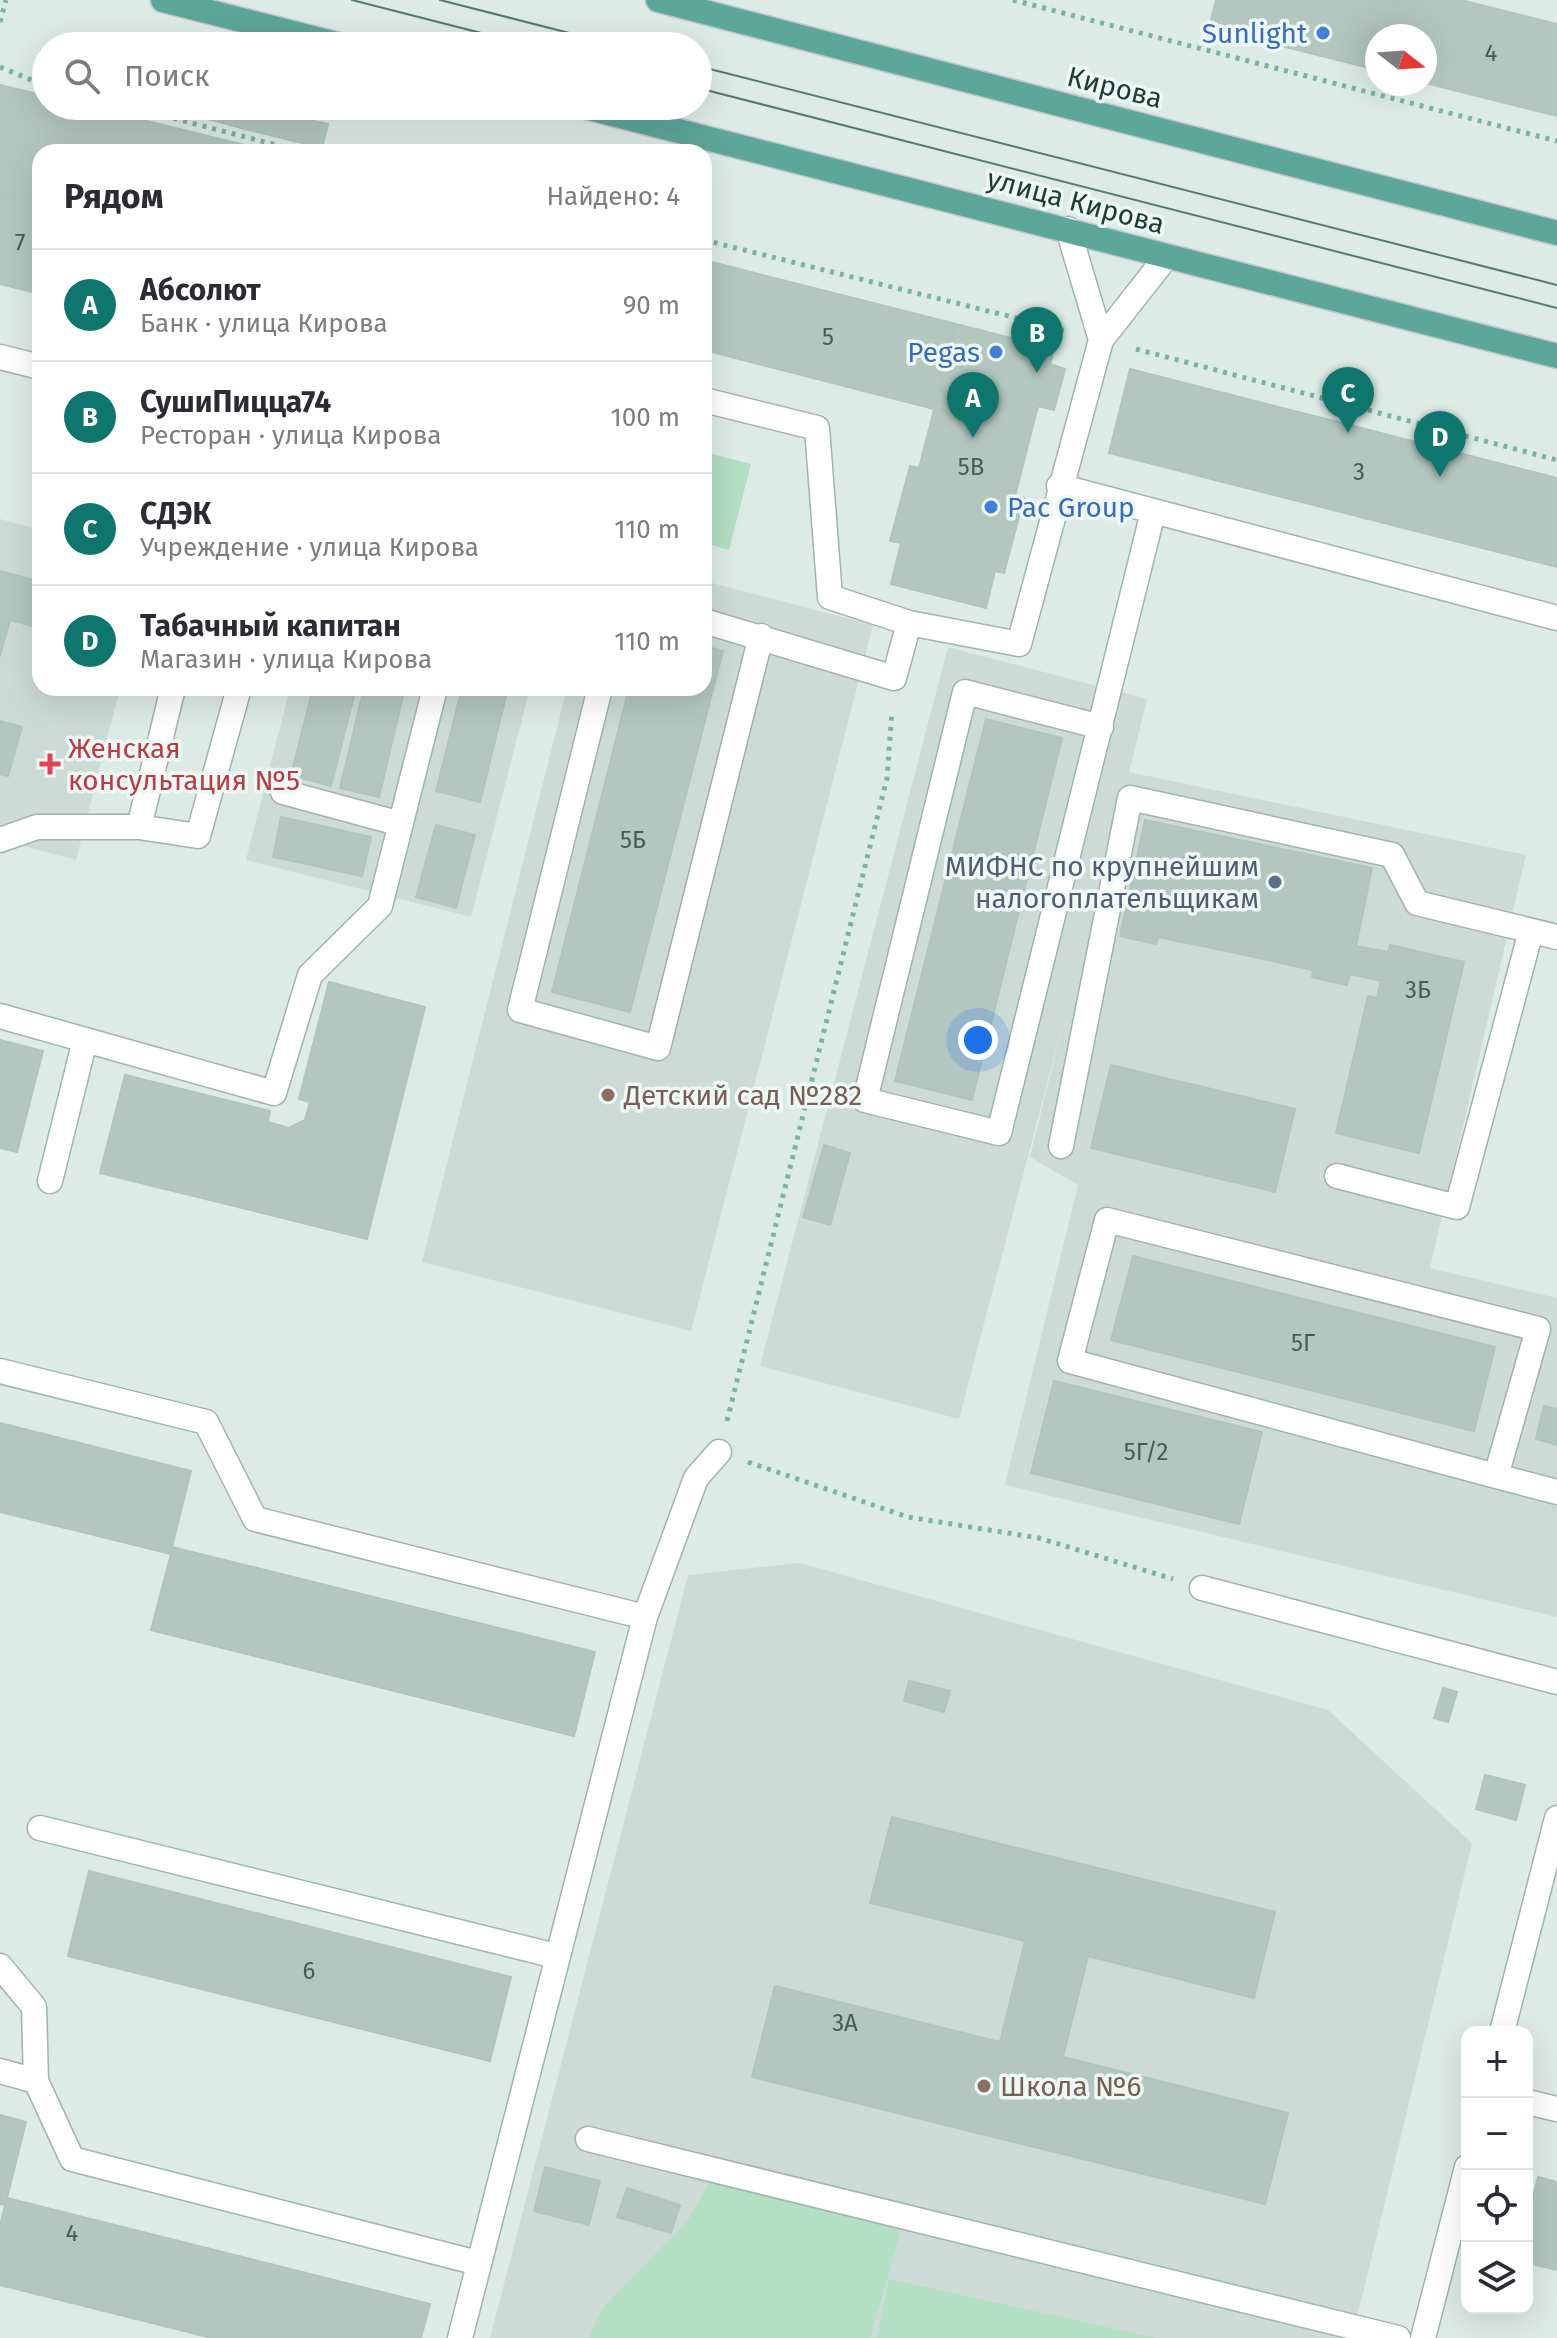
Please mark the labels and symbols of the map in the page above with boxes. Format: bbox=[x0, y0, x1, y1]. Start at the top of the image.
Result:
place label: Sunlight bbox=[1202, 17, 1308, 50]
marker: Sunlight bbox=[1314, 24, 1332, 42]
north arrow bbox=[1365, 24, 1437, 96]
house number: 4 bbox=[1485, 39, 1498, 67]
street label: Кирова bbox=[1064, 60, 1166, 115]
street label: улица Кирова bbox=[983, 162, 1168, 241]
house number: 7 bbox=[15, 229, 25, 257]
pin: B bbox=[1011, 307, 1063, 373]
house number: 5 bbox=[822, 323, 834, 351]
place label: Pegas bbox=[907, 336, 980, 369]
marker: Pegas bbox=[987, 343, 1005, 361]
pin: C bbox=[1322, 367, 1374, 433]
pin: A bbox=[947, 372, 999, 438]
pin: D bbox=[1414, 411, 1466, 477]
house number: 5В bbox=[958, 453, 984, 481]
house number: 3 bbox=[1353, 458, 1365, 486]
place label: Pac Group bbox=[1007, 491, 1135, 524]
marker: Pac Group bbox=[982, 498, 1000, 516]
place label: Женская консультация №5 bbox=[68, 732, 300, 797]
marker: Женская консультация №5 bbox=[39, 753, 61, 775]
house number: 5Б bbox=[620, 826, 646, 854]
place label: МИФНС по крупнейшим налогоплательщикам bbox=[945, 850, 1259, 915]
marker: МИФНС по крупнейшим налогоплательщикам bbox=[1266, 873, 1284, 891]
house number: 3Б bbox=[1405, 976, 1431, 1004]
your location bbox=[958, 1020, 998, 1060]
place label: Детский сад №282 bbox=[623, 1079, 862, 1112]
marker: Детский сад №282 bbox=[599, 1086, 617, 1104]
house number: 5Г bbox=[1291, 1329, 1315, 1357]
house number: 5Г/2 bbox=[1124, 1438, 1168, 1466]
house number: 6 bbox=[303, 1957, 315, 1985]
house number: 3А bbox=[832, 2009, 858, 2037]
place label: Школа №6 bbox=[1000, 2070, 1141, 2103]
marker: Школа №6 bbox=[975, 2077, 993, 2095]
house number: 4 bbox=[66, 2219, 79, 2247]

